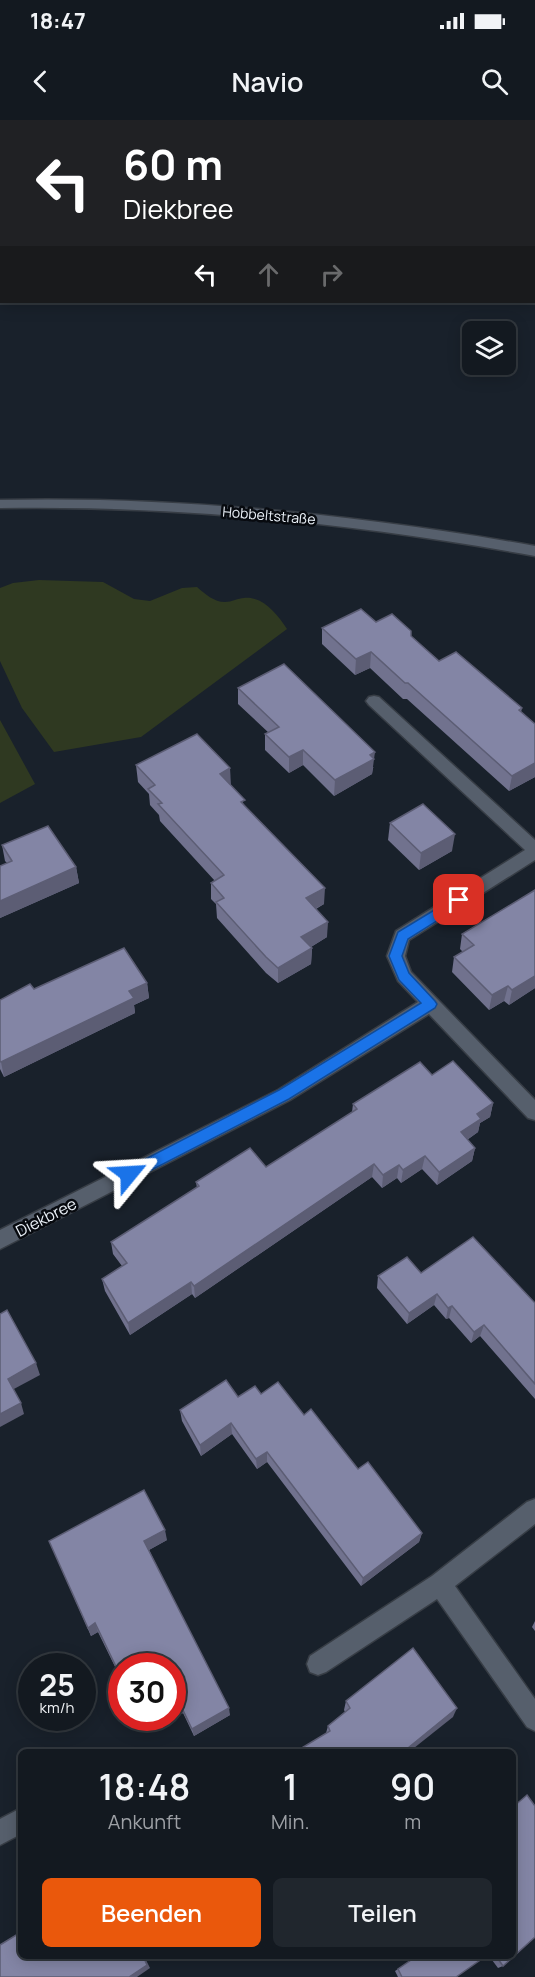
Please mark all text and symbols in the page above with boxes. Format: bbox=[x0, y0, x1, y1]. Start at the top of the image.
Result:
text: 18:47 bbox=[30, 6, 86, 36]
text: Navio bbox=[231, 63, 304, 100]
icon: back bbox=[24, 65, 57, 98]
icon: search bbox=[478, 65, 511, 98]
text: 60 m bbox=[123, 135, 223, 193]
icon: left bbox=[24, 144, 102, 222]
text: Diekbree bbox=[123, 190, 234, 227]
icon: left bbox=[189, 258, 222, 291]
icon: ahead bbox=[252, 258, 285, 291]
icon: right bbox=[315, 258, 348, 291]
map controls bbox=[462, 321, 516, 375]
button: layers bbox=[462, 321, 516, 375]
street label: Hobbeltstraße bbox=[222, 501, 316, 529]
pin bbox=[433, 874, 484, 925]
icon: arrive bbox=[442, 883, 475, 916]
position arrow bbox=[97, 1142, 161, 1206]
street label: Diekbree bbox=[12, 1192, 80, 1242]
speed limit sign: 30 bbox=[108, 1653, 186, 1731]
text: 25 bbox=[39, 1664, 75, 1705]
text: km/h bbox=[40, 1697, 74, 1718]
text: 18:48 bbox=[99, 1762, 191, 1811]
text: 1 bbox=[283, 1762, 298, 1811]
text: 90 bbox=[390, 1762, 435, 1811]
text: Ankunft bbox=[108, 1808, 181, 1835]
text: Min. bbox=[271, 1808, 309, 1835]
text: m bbox=[404, 1808, 421, 1835]
button: Beenden bbox=[42, 1878, 261, 1947]
button: Teilen bbox=[273, 1878, 492, 1947]

